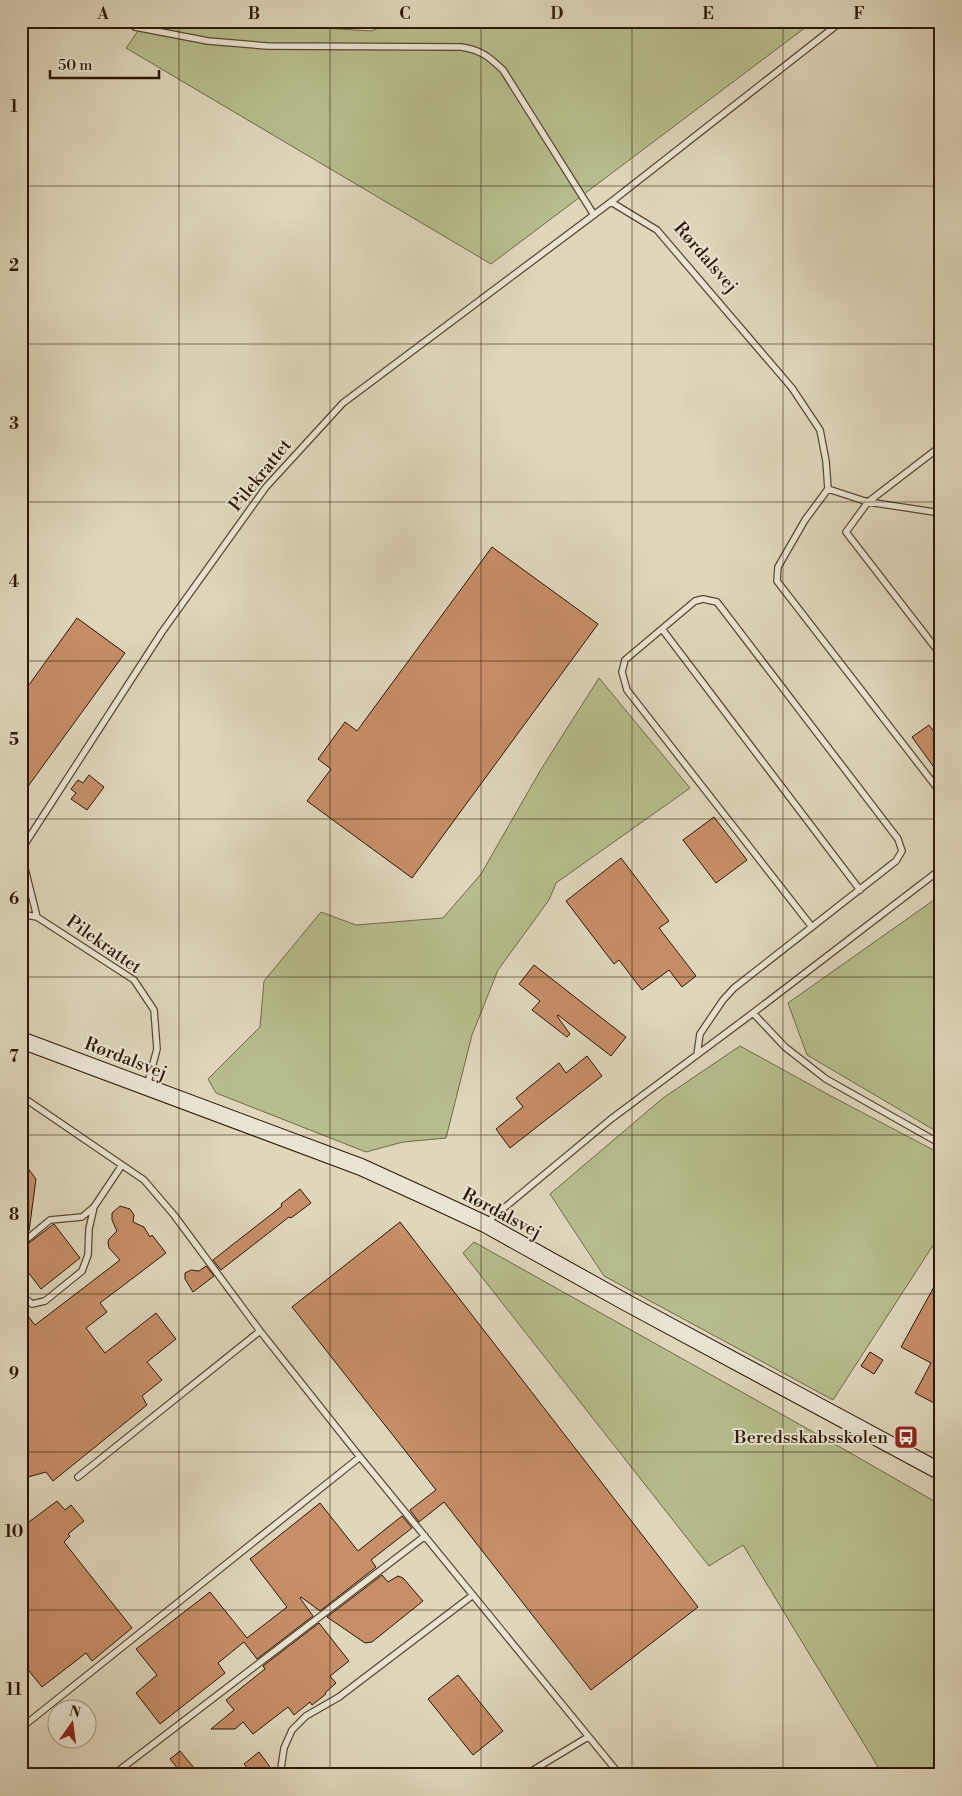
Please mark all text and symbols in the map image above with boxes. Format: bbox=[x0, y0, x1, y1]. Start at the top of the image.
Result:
text: A bbox=[96, 4, 109, 24]
text: B bbox=[248, 4, 260, 24]
text: C bbox=[399, 4, 411, 24]
text: D bbox=[551, 4, 564, 24]
text: E bbox=[702, 4, 714, 24]
text: F bbox=[853, 4, 865, 24]
scale bar bbox=[50, 48, 159, 80]
text: 50 m bbox=[58, 56, 92, 75]
text: 1 bbox=[10, 97, 18, 117]
street label: Rørdalsvej bbox=[668, 217, 743, 298]
text: 2 bbox=[9, 256, 19, 276]
text: 3 bbox=[9, 414, 19, 434]
street label: Pilekrattet bbox=[224, 434, 297, 516]
text: 4 bbox=[9, 572, 20, 592]
text: 5 bbox=[9, 730, 19, 750]
text: 6 bbox=[9, 889, 19, 909]
street label: Pilekrattet bbox=[62, 910, 146, 979]
street label: Rørdalsvej bbox=[81, 1032, 170, 1085]
text: 7 bbox=[9, 1047, 19, 1067]
street label: Rørdalsvej bbox=[458, 1183, 545, 1244]
text: 8 bbox=[9, 1205, 19, 1225]
text: 9 bbox=[9, 1364, 19, 1384]
bus stop icon: Beredsskabsskolen bbox=[893, 1424, 919, 1450]
place label: Beredsskabsskolen bbox=[733, 1426, 888, 1449]
text: 10 bbox=[5, 1522, 23, 1542]
text: 11 bbox=[6, 1680, 22, 1700]
north arrow bbox=[48, 1698, 98, 1748]
text: N bbox=[67, 1702, 82, 1722]

